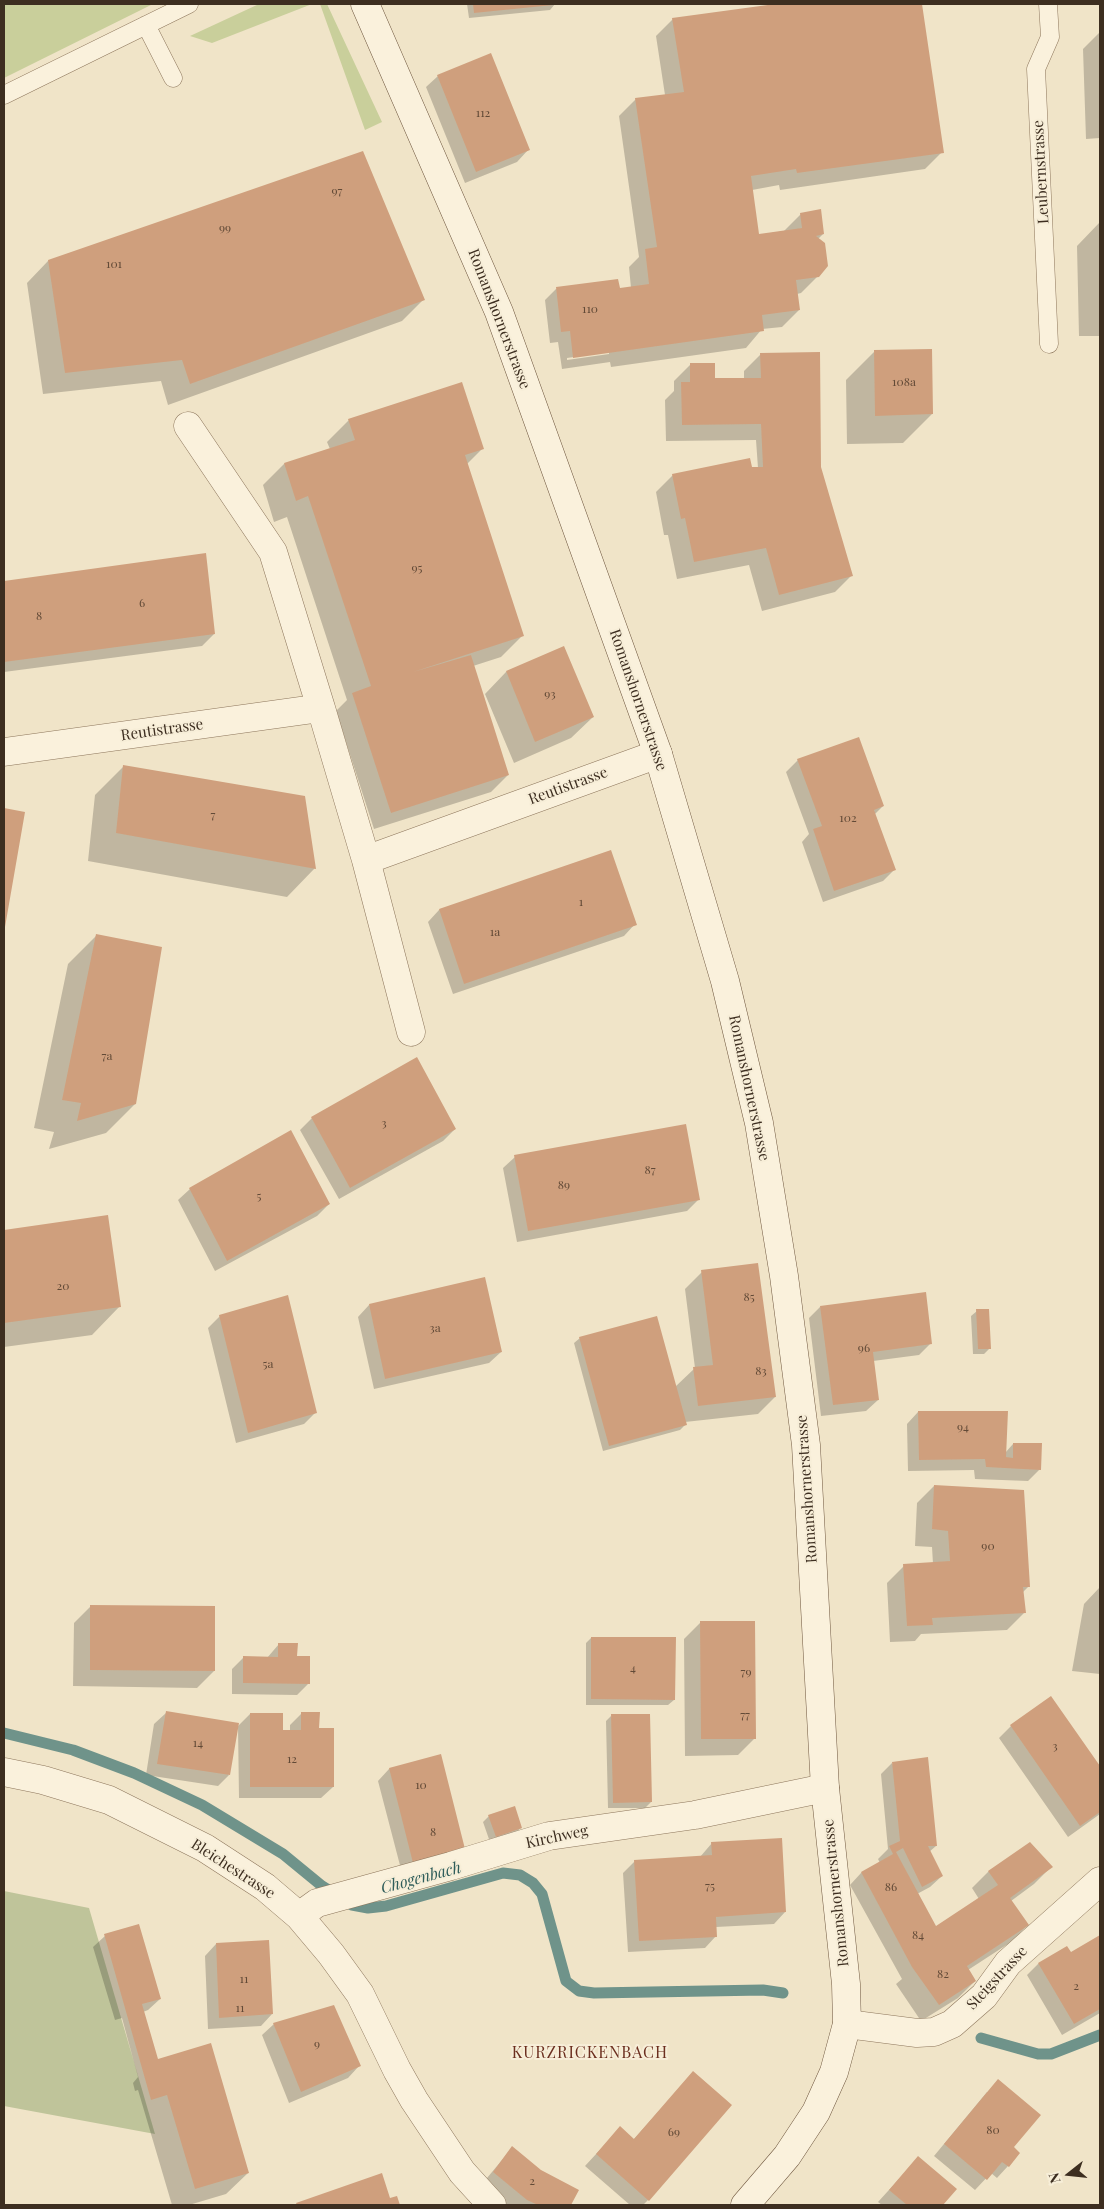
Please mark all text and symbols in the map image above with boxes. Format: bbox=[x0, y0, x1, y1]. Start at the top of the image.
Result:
house number: 112 bbox=[476, 106, 490, 120]
street label: Leubernstrasse bbox=[1029, 120, 1053, 224]
house number: 97 bbox=[332, 184, 342, 198]
house number: 99 bbox=[219, 221, 231, 235]
street label: Romanshornerstrasse bbox=[464, 246, 534, 392]
house number: 101 bbox=[106, 257, 122, 271]
house number: 110 bbox=[582, 302, 598, 316]
house number: 108a bbox=[892, 375, 916, 389]
house number: 95 bbox=[411, 561, 423, 575]
house number: 6 bbox=[139, 596, 145, 610]
house number: 8 bbox=[36, 609, 42, 623]
street label: Romanshornerstrasse bbox=[605, 627, 671, 773]
house number: 93 bbox=[544, 687, 556, 701]
street label: Reutistrasse bbox=[120, 715, 204, 745]
street label: Reutistrasse bbox=[526, 763, 610, 809]
house number: 7 bbox=[211, 808, 215, 822]
house number: 102 bbox=[839, 811, 857, 825]
house number: 1 bbox=[579, 895, 583, 909]
house number: 1a bbox=[490, 925, 500, 939]
street label: Romanshornerstrasse bbox=[725, 1014, 773, 1162]
house number: 7a bbox=[102, 1049, 112, 1063]
house number: 3 bbox=[381, 1116, 387, 1130]
house number: 87 bbox=[644, 1163, 656, 1177]
house number: 89 bbox=[558, 1178, 570, 1192]
house number: 5 bbox=[257, 1189, 261, 1203]
house number: 20 bbox=[57, 1279, 69, 1293]
house number: 85 bbox=[743, 1290, 755, 1304]
house number: 3a bbox=[429, 1321, 441, 1335]
house number: 96 bbox=[858, 1341, 870, 1355]
house number: 5a bbox=[263, 1357, 273, 1371]
house number: 83 bbox=[755, 1364, 767, 1378]
street label: Romanshornerstrasse bbox=[793, 1414, 821, 1564]
house number: 94 bbox=[957, 1420, 969, 1434]
house number: 90 bbox=[981, 1539, 995, 1553]
house number: 4 bbox=[630, 1661, 636, 1675]
house number: 79 bbox=[741, 1665, 751, 1679]
house number: 77 bbox=[740, 1708, 750, 1722]
house number: 14 bbox=[193, 1736, 203, 1750]
house number: 3 bbox=[1052, 1739, 1058, 1753]
house number: 12 bbox=[287, 1752, 297, 1766]
house number: 10 bbox=[415, 1778, 427, 1792]
street label: Romanshornerstrasse bbox=[819, 1818, 853, 1968]
street label: Kirchweg bbox=[524, 1822, 590, 1852]
house number: 8 bbox=[430, 1825, 436, 1839]
street label: Bleichestrasse bbox=[188, 1835, 278, 1903]
water label: Chogenbach bbox=[379, 1858, 463, 1898]
house number: 75 bbox=[705, 1879, 715, 1893]
house number: 86 bbox=[885, 1880, 897, 1894]
house number: 84 bbox=[912, 1928, 924, 1942]
street label: Steigstrasse bbox=[963, 1942, 1031, 2014]
house number: 82 bbox=[937, 1967, 949, 1981]
house number: 11 bbox=[240, 1972, 248, 1986]
house number: 2 bbox=[1073, 1979, 1079, 1993]
house number: 11 bbox=[236, 2001, 244, 2015]
house number: 9 bbox=[314, 2037, 320, 2051]
district label: KURZRICKENBACH bbox=[510, 2043, 670, 2063]
house number: 80 bbox=[986, 2123, 1000, 2137]
house number: 69 bbox=[668, 2125, 680, 2139]
north arrow bbox=[1044, 2149, 1094, 2199]
text: N bbox=[1044, 2171, 1065, 2186]
house number: 2 bbox=[529, 2174, 535, 2188]

